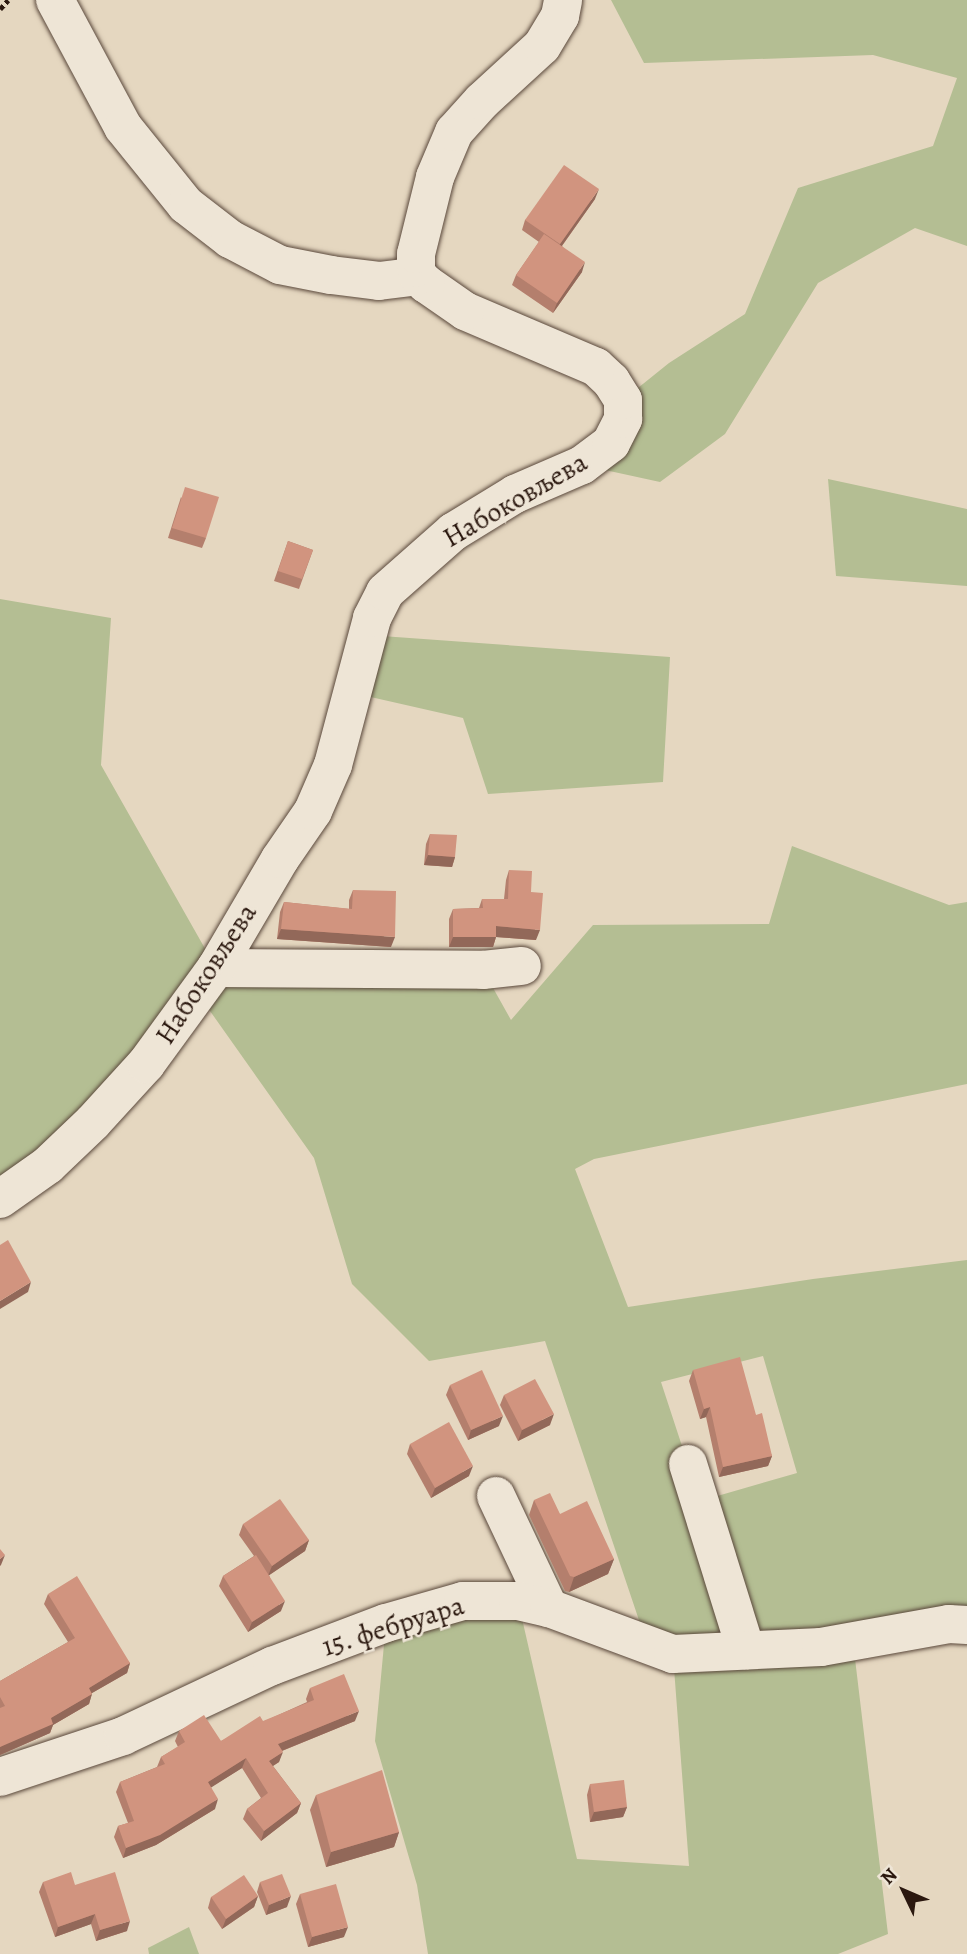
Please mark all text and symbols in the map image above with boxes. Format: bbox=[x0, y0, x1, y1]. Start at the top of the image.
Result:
street label: Набоковљева bbox=[437, 445, 593, 555]
street label: Набоковљева bbox=[148, 897, 264, 1051]
street label: 15. фебруара bbox=[318, 1588, 468, 1664]
north arrow bbox=[869, 1856, 939, 1926]
text: N bbox=[875, 1862, 903, 1890]

